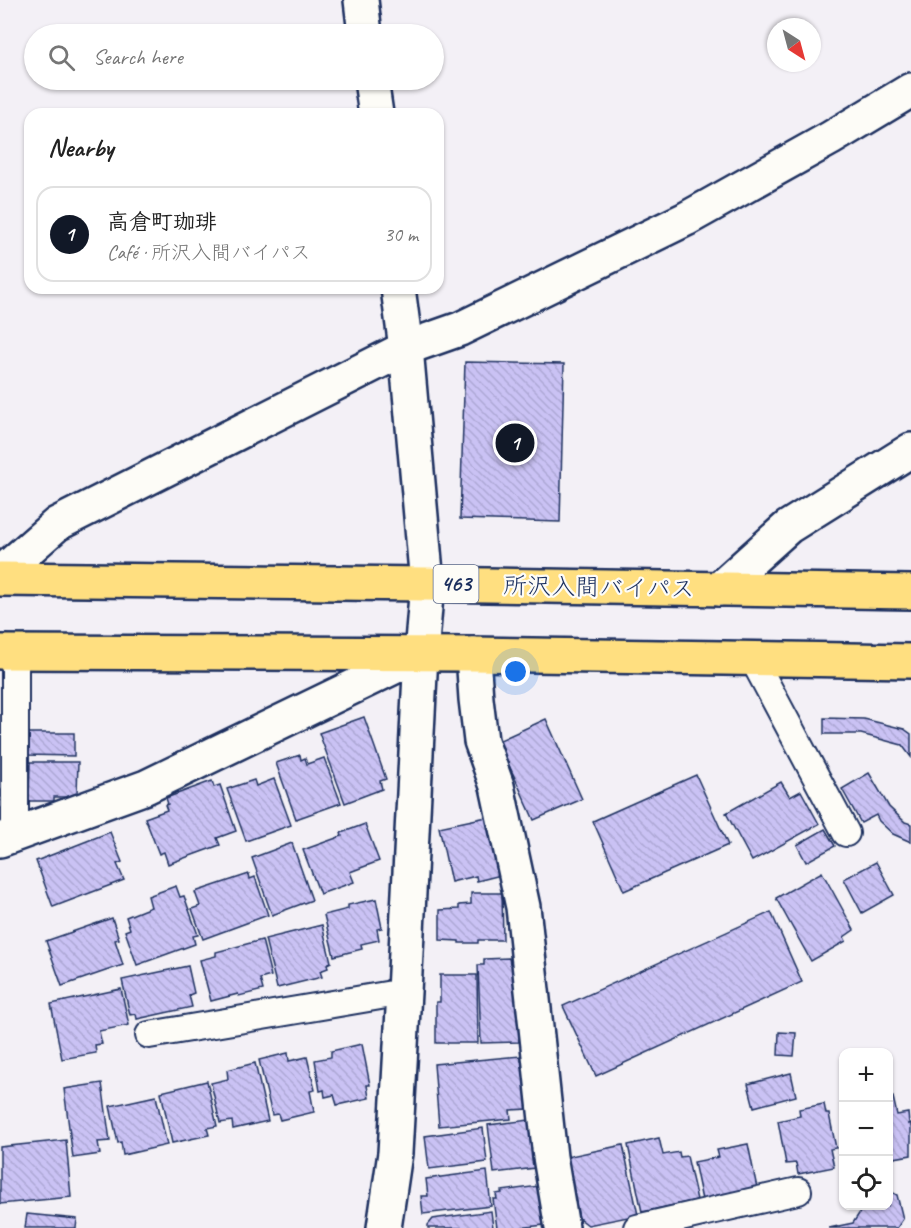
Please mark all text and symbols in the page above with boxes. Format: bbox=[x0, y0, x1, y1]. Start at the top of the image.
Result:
north arrow bbox=[767, 18, 821, 72]
search box bbox=[24, 24, 444, 90]
icon: search bbox=[45, 41, 78, 74]
text: Search here bbox=[93, 43, 183, 71]
text: Nearby bbox=[48, 131, 113, 164]
text: 高倉町珈琲 bbox=[107, 208, 217, 236]
text: 1 bbox=[65, 222, 74, 247]
text: 30 m bbox=[384, 222, 418, 247]
text: Café · 所沢入間バイパス bbox=[107, 240, 311, 265]
pin: 1 bbox=[496, 420, 534, 466]
road number: 463 bbox=[434, 565, 478, 603]
street label: 所沢入間バイパス bbox=[503, 570, 695, 604]
your location bbox=[501, 657, 530, 686]
map controls bbox=[839, 1048, 893, 1210]
button: + bbox=[839, 1048, 893, 1102]
button: − bbox=[839, 1102, 893, 1156]
button: locate bbox=[839, 1156, 893, 1210]

